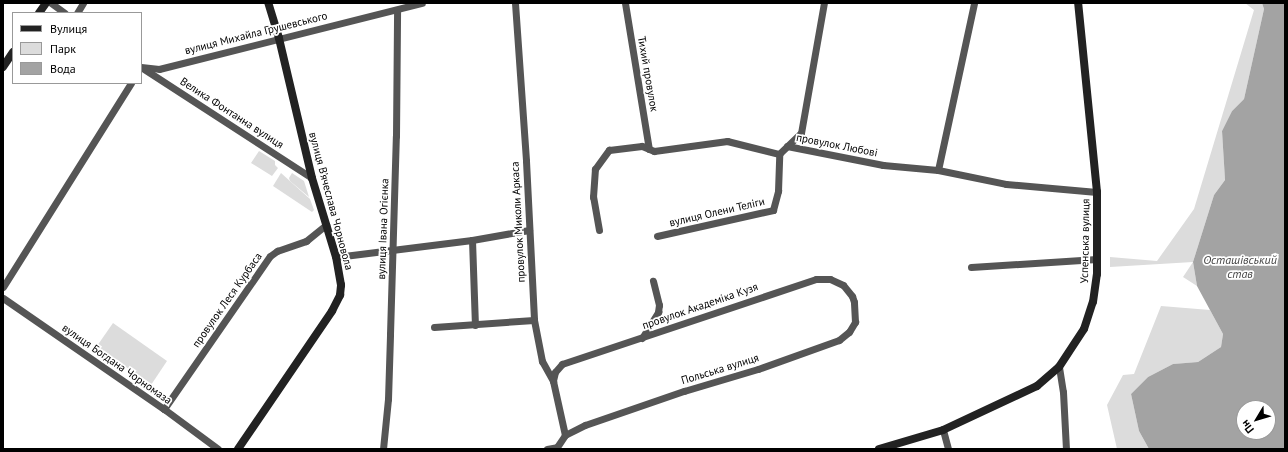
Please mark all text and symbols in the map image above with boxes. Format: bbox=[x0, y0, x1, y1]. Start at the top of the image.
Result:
street label: вулиця Михайла Грушевського bbox=[183, 9, 329, 57]
legend bbox=[12, 12, 142, 84]
text: Вулиця bbox=[50, 21, 87, 36]
street label: Тихий провулок bbox=[635, 35, 661, 113]
text: Парк bbox=[50, 41, 76, 56]
text: Вода bbox=[50, 61, 76, 76]
street label: Велика Фонтанна вулиця bbox=[178, 75, 286, 151]
street label: вулиця В’ячеслава Чорновола bbox=[306, 131, 356, 271]
street label: провулок Любові bbox=[795, 131, 879, 159]
street label: провулок Миколи Аркаса bbox=[508, 161, 528, 283]
street label: вулиця Івана Огієнка bbox=[375, 178, 391, 280]
street label: вулиця Олени Теліги bbox=[668, 195, 766, 229]
street label: Успенська вулиця bbox=[1078, 199, 1092, 283]
street label: провулок Леся Курбаса bbox=[189, 250, 265, 350]
water label: Осташівський став bbox=[1203, 253, 1277, 281]
street label: провулок Академіка Кузя bbox=[640, 280, 760, 332]
street label: вулиця Богдана Чорномаза bbox=[60, 321, 174, 407]
street label: Польська вулиця bbox=[680, 351, 760, 387]
north arrow bbox=[1236, 400, 1276, 440]
text: Пн bbox=[1238, 417, 1257, 436]

